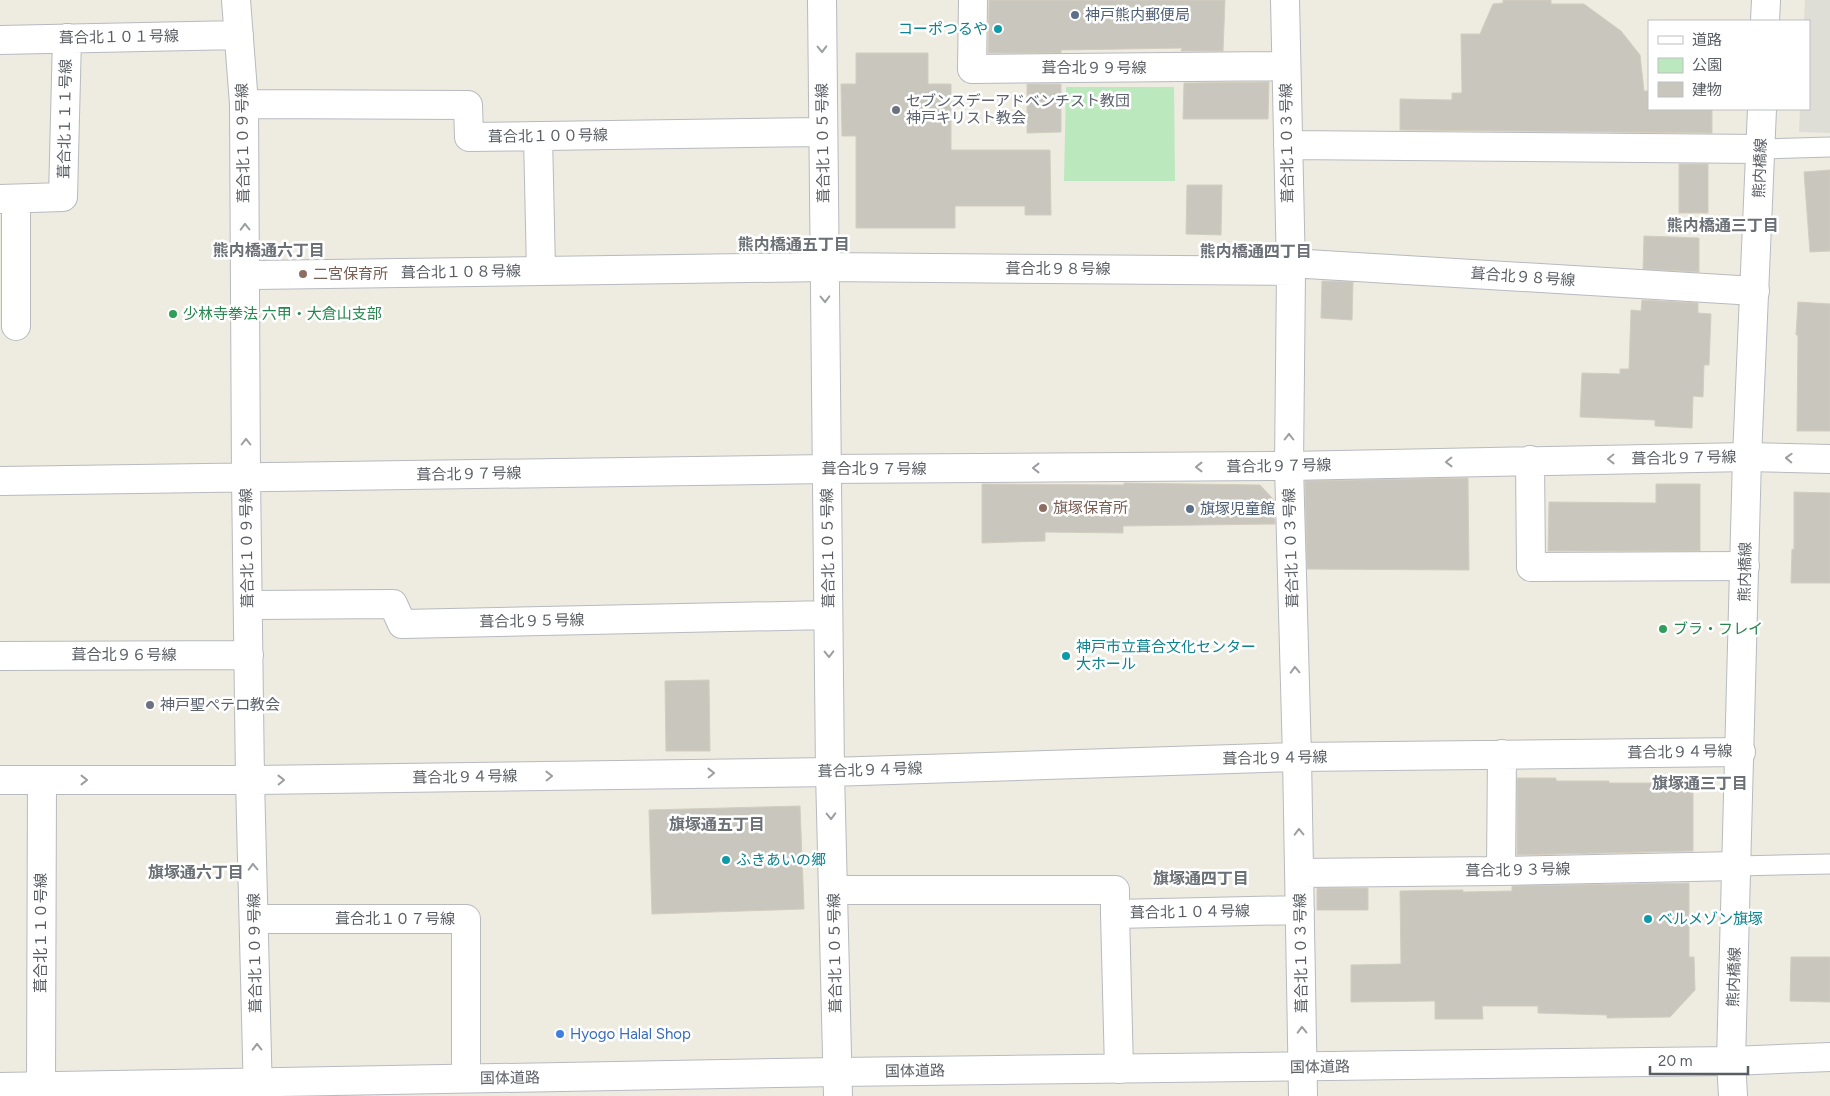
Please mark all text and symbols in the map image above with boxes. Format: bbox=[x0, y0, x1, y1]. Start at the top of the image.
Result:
place label: 神戸熊内郵便局 bbox=[1085, 6, 1190, 24]
marker: 神戸熊内郵便局 bbox=[1069, 9, 1081, 21]
place label: コーポつるや bbox=[898, 20, 988, 38]
legend bbox=[1648, 20, 1810, 110]
marker: コーポつるや bbox=[992, 23, 1004, 35]
street label: 葺合北１０１号線 bbox=[59, 27, 179, 47]
text: 道路 bbox=[1692, 31, 1722, 49]
one-way arrow bbox=[817, 45, 828, 53]
text: 公園 bbox=[1692, 56, 1722, 74]
street label: 葺合北１１１号線 bbox=[55, 59, 75, 179]
street label: 葺合北９９号線 bbox=[1041, 59, 1147, 77]
text: 建物 bbox=[1692, 81, 1722, 99]
street label: 葺合北１０９号線 bbox=[233, 83, 253, 203]
street label: 葺合北１０５号線 bbox=[813, 83, 833, 203]
street label: 葺合北１０３号線 bbox=[1277, 83, 1297, 203]
place label: セブンスデーアドベンチスト教団 神戸キリスト教会 bbox=[906, 92, 1130, 127]
marker: セブンスデーアドベンチスト教団 神戸キリスト教会 bbox=[890, 104, 902, 116]
street label: 葺合北１００号線 bbox=[488, 126, 608, 146]
street label: 熊内橋線 bbox=[1750, 138, 1770, 198]
district label: 熊内橋通三丁目 bbox=[1667, 216, 1779, 235]
one-way arrow bbox=[240, 223, 250, 231]
district label: 熊内橋通五丁目 bbox=[738, 235, 850, 254]
district label: 熊内橋通六丁目 bbox=[213, 241, 325, 260]
district label: 熊内橋通四丁目 bbox=[1200, 242, 1312, 261]
street label: 葺合北９８号線 bbox=[1005, 260, 1111, 278]
street label: 葺合北１０８号線 bbox=[401, 262, 521, 282]
street label: 葺合北９８号線 bbox=[1470, 264, 1576, 290]
place label: 二宮保育所 bbox=[313, 265, 388, 283]
marker: 二宮保育所 bbox=[297, 268, 309, 280]
one-way arrow bbox=[820, 295, 830, 303]
place label: 少林寺拳法 六甲・大倉山支部 bbox=[183, 305, 382, 323]
marker: 少林寺拳法 六甲・大倉山支部 bbox=[167, 308, 179, 320]
one-way arrow bbox=[1284, 433, 1294, 441]
one-way arrow bbox=[241, 438, 251, 446]
street label: 葺合北９７号線 bbox=[1631, 448, 1737, 468]
one-way arrow bbox=[1784, 453, 1792, 463]
one-way arrow bbox=[1607, 454, 1614, 464]
street label: 葺合北９７号線 bbox=[1226, 456, 1332, 476]
one-way arrow bbox=[1444, 457, 1452, 467]
street label: 葺合北９７号線 bbox=[821, 460, 927, 478]
one-way arrow bbox=[1195, 462, 1202, 472]
one-way arrow bbox=[1032, 463, 1040, 473]
street label: 葺合北９７号線 bbox=[416, 464, 522, 484]
street label: 葺合北１０９号線 bbox=[237, 488, 257, 608]
street label: 葺合北１０５号線 bbox=[818, 488, 838, 608]
street label: 葺合北１０３号線 bbox=[1280, 488, 1302, 608]
place label: 旗塚保育所 bbox=[1053, 499, 1128, 517]
place label: 旗塚児童館 bbox=[1200, 500, 1275, 518]
marker: 旗塚保育所 bbox=[1037, 502, 1049, 514]
marker: 旗塚児童館 bbox=[1184, 503, 1196, 515]
street label: 熊内橋線 bbox=[1735, 542, 1755, 602]
street label: 葺合北９５号線 bbox=[479, 611, 585, 631]
place label: ブラ・フレイ bbox=[1673, 620, 1763, 638]
marker: ブラ・フレイ bbox=[1657, 623, 1669, 635]
place label: 神戸市立葺合文化センター 大ホール bbox=[1076, 638, 1256, 673]
street label: 葺合北９６号線 bbox=[71, 646, 177, 664]
one-way arrow bbox=[824, 650, 834, 658]
marker: 神戸市立葺合文化センター 大ホール bbox=[1060, 650, 1072, 662]
one-way arrow bbox=[1290, 666, 1300, 674]
place label: 神戸聖ぺテロ教会 bbox=[160, 696, 280, 714]
marker: 神戸聖ぺテロ教会 bbox=[144, 699, 156, 711]
street label: 葺合北９４号線 bbox=[1627, 742, 1733, 762]
street label: 葺合北９４号線 bbox=[1222, 748, 1328, 768]
street label: 葺合北９４号線 bbox=[817, 759, 923, 781]
street label: 葺合北９４号線 bbox=[412, 767, 518, 787]
one-way arrow bbox=[707, 768, 715, 779]
one-way arrow bbox=[545, 771, 553, 781]
district label: 旗塚通三丁目 bbox=[1652, 774, 1748, 793]
one-way arrow bbox=[80, 775, 88, 785]
one-way arrow bbox=[278, 775, 285, 785]
one-way arrow bbox=[826, 812, 836, 820]
district label: 旗塚通五丁目 bbox=[669, 815, 765, 834]
one-way arrow bbox=[1294, 828, 1304, 836]
place label: ふきあいの郷 bbox=[736, 851, 826, 869]
marker: ふきあいの郷 bbox=[720, 854, 732, 866]
street label: 葺合北９３号線 bbox=[1465, 860, 1571, 880]
district label: 旗塚通六丁目 bbox=[148, 863, 244, 882]
one-way arrow bbox=[248, 863, 258, 871]
district label: 旗塚通四丁目 bbox=[1153, 869, 1249, 888]
street label: 葺合北１１０号線 bbox=[32, 873, 50, 993]
street label: 葺合北１０９号線 bbox=[245, 893, 265, 1013]
street label: 葺合北１０５号線 bbox=[825, 893, 845, 1013]
street label: 葺合北１０３号線 bbox=[1291, 893, 1311, 1013]
street label: 葺合北１０４号線 bbox=[1130, 902, 1250, 922]
street label: 葺合北１０７号線 bbox=[335, 910, 455, 928]
place label: ベルメゾン旗塚 bbox=[1658, 910, 1763, 928]
marker: ベルメゾン旗塚 bbox=[1642, 913, 1654, 925]
street label: 熊内橋線 bbox=[1724, 947, 1744, 1007]
place label: Hyogo Halal Shop bbox=[570, 1025, 691, 1043]
one-way arrow bbox=[1297, 1026, 1307, 1034]
marker: Hyogo Halal Shop bbox=[554, 1028, 566, 1040]
one-way arrow bbox=[252, 1043, 263, 1051]
scale bar bbox=[1650, 1044, 1748, 1076]
text: 20 m bbox=[1658, 1052, 1692, 1070]
street label: 国体道路 bbox=[1290, 1057, 1350, 1077]
street label: 国体道路 bbox=[885, 1061, 945, 1081]
street label: 国体道路 bbox=[480, 1068, 540, 1088]

